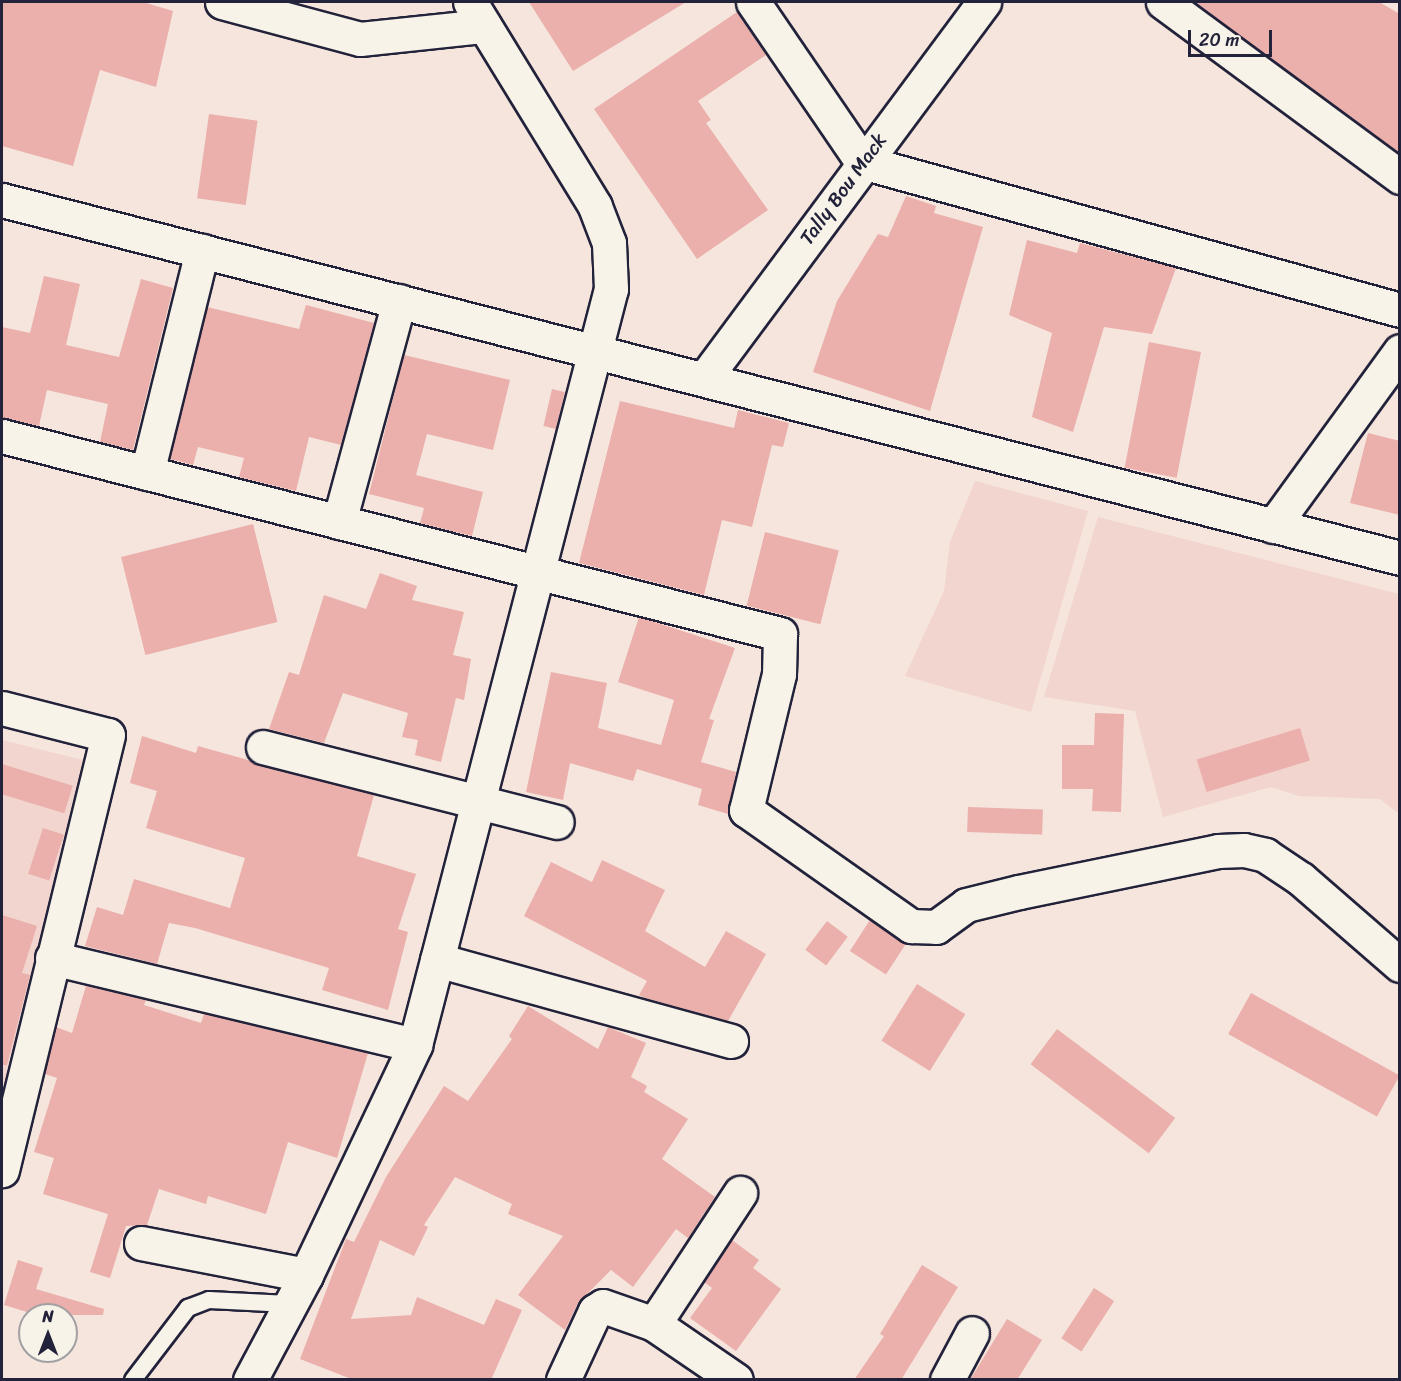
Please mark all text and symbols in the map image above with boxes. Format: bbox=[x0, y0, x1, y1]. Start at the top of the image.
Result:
scale bar bbox=[1191, 18, 1275, 56]
text: 20 m bbox=[1199, 24, 1239, 56]
street label: Tally Bou Mack bbox=[795, 129, 891, 249]
text: N bbox=[42, 1302, 54, 1331]
north arrow bbox=[18, 1303, 78, 1363]

